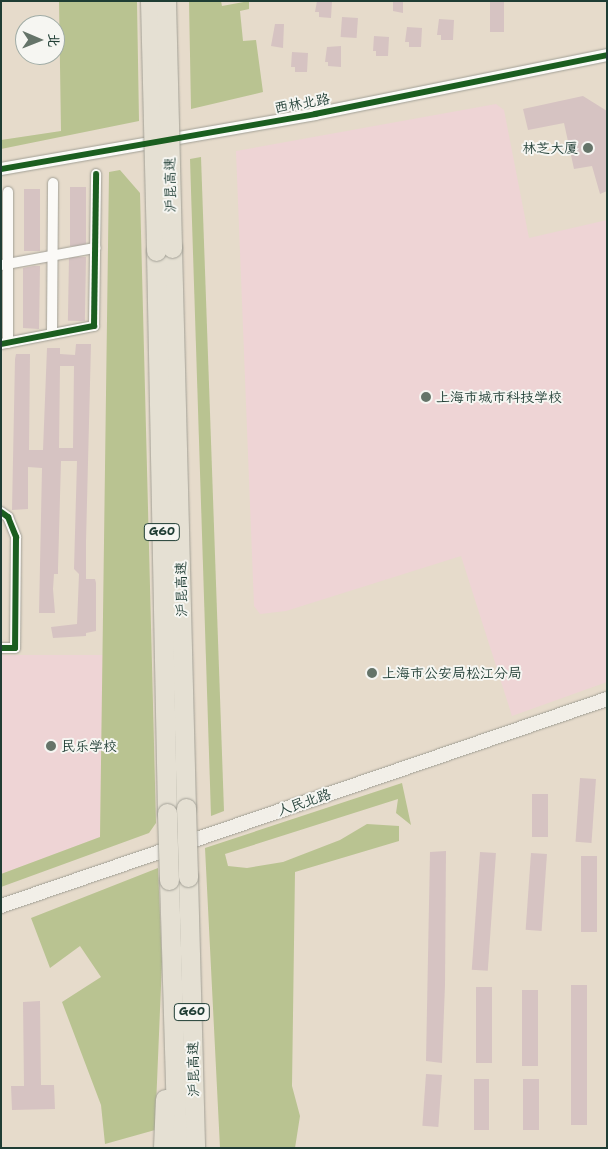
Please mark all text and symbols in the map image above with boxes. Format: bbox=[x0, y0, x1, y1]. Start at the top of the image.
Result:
north arrow bbox=[15, 15, 65, 65]
text: 北 bbox=[45, 33, 63, 47]
street label: 西林北路 bbox=[273, 90, 331, 116]
place label: 林芝大厦 bbox=[522, 140, 578, 156]
marker: 林芝大厦 bbox=[582, 142, 594, 154]
street label: 沪昆高速 bbox=[161, 157, 179, 213]
place label: 上海市城市科技学校 bbox=[436, 389, 562, 405]
marker: 上海市城市科技学校 bbox=[420, 391, 432, 403]
road number: G60 bbox=[143, 522, 181, 542]
street label: 沪昆高速 bbox=[172, 561, 190, 617]
place label: 上海市公安局松江分局 bbox=[382, 665, 522, 681]
marker: 上海市公安局松江分局 bbox=[366, 667, 378, 679]
place label: 民乐学校 bbox=[61, 738, 117, 754]
marker: 民乐学校 bbox=[45, 740, 57, 752]
street label: 人民北路 bbox=[275, 785, 333, 819]
road number: G60 bbox=[173, 1002, 211, 1022]
street label: 沪昆高速 bbox=[184, 1041, 202, 1097]

